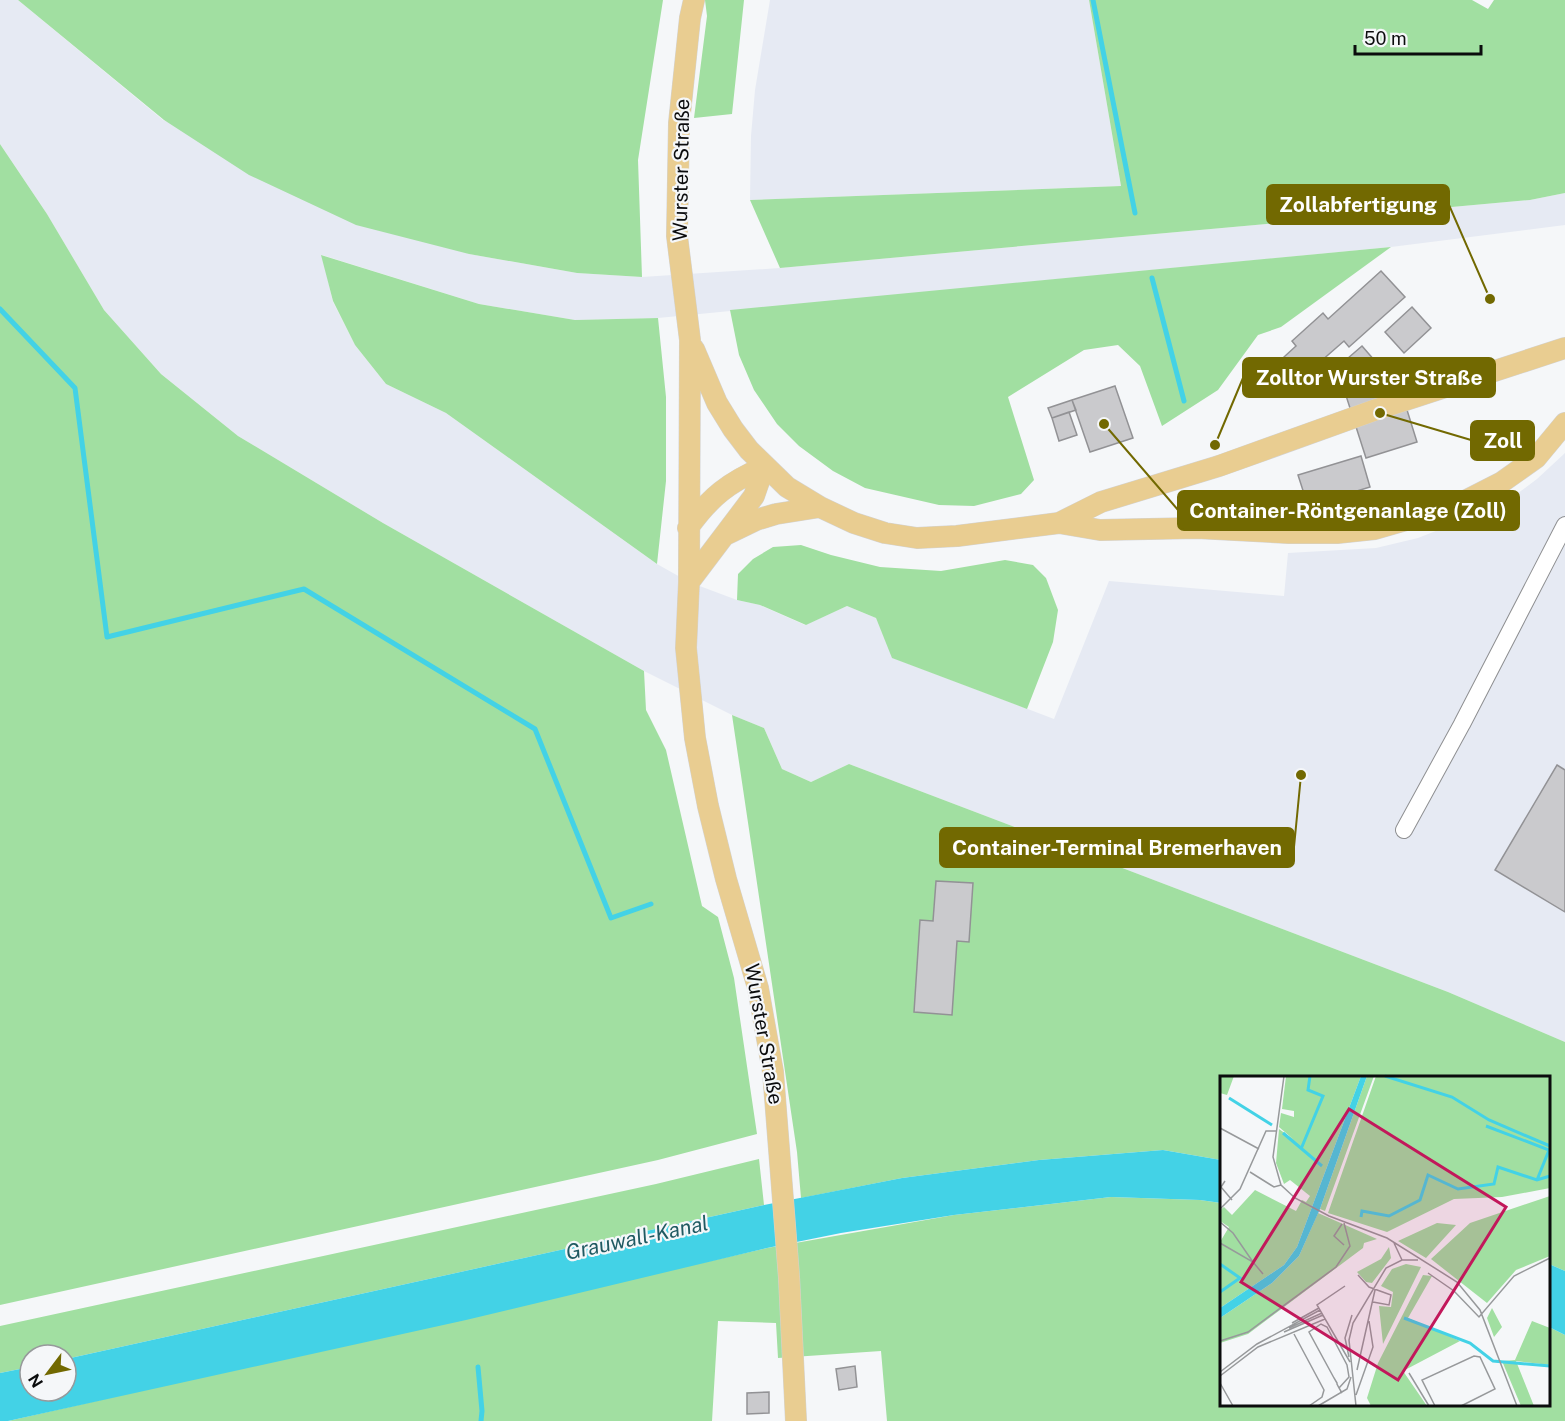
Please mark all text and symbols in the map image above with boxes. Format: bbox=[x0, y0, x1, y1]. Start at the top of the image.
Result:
scale bar bbox=[1355, 18, 1481, 56]
text: 50 m bbox=[1364, 28, 1407, 49]
street label: Wurster Straße bbox=[668, 99, 694, 241]
callout: Zollabfertigung bbox=[1267, 185, 1449, 224]
text: Zollabfertigung bbox=[1279, 192, 1437, 217]
callout: Zolltor Wurster Straße bbox=[1243, 358, 1495, 397]
text: Zolltor Wurster Straße bbox=[1255, 365, 1483, 390]
callout: Zoll bbox=[1471, 421, 1534, 460]
text: Zoll bbox=[1483, 428, 1523, 453]
callout: Container-Röntgenanlage (Zoll) bbox=[1178, 491, 1519, 530]
text: Container-Röntgenanlage (Zoll) bbox=[1189, 498, 1507, 523]
callout: Container-Terminal Bremerhaven bbox=[940, 828, 1294, 867]
text: Container-Terminal Bremerhaven bbox=[952, 835, 1282, 860]
street label: Wurster Straße bbox=[740, 962, 788, 1106]
inset map bbox=[1220, 1076, 1550, 1406]
water label: Grauwall-Kanal bbox=[563, 1210, 711, 1265]
north arrow bbox=[18, 1343, 78, 1403]
text: N bbox=[24, 1370, 47, 1391]

